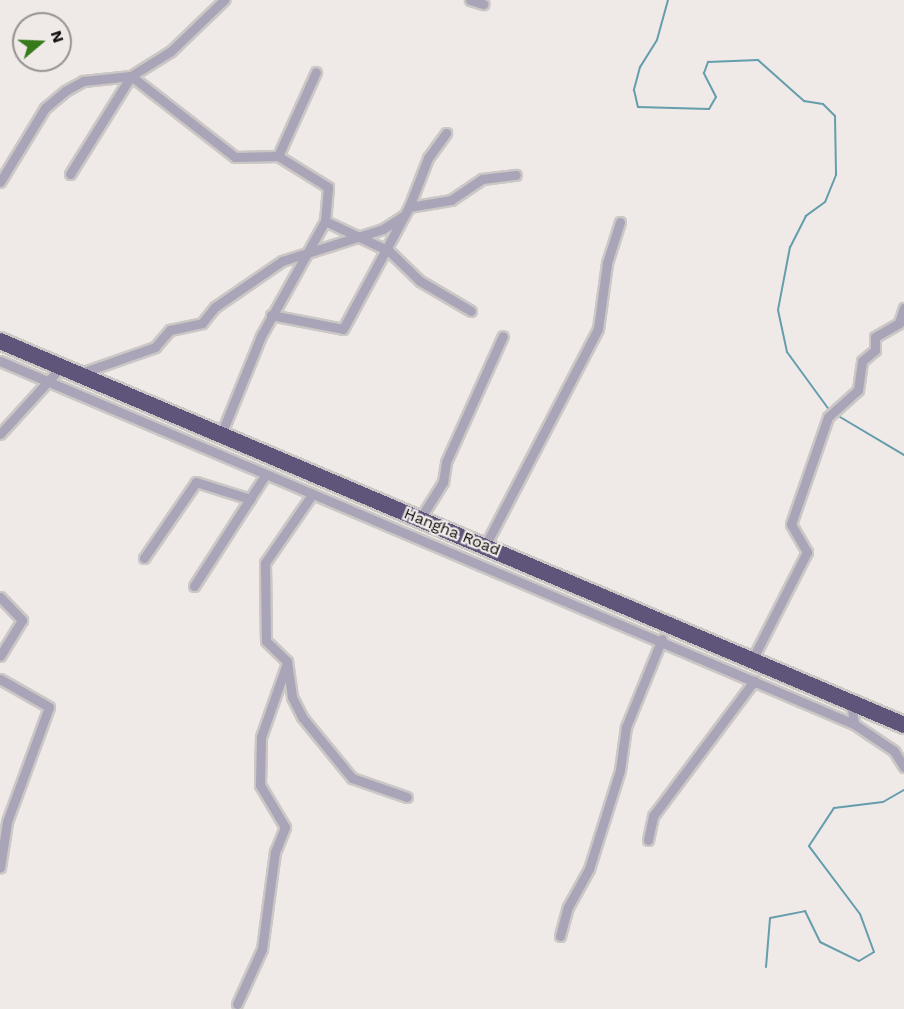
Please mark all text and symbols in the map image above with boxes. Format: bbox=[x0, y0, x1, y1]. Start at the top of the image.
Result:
north arrow bbox=[12, 12, 72, 72]
text: N bbox=[47, 28, 69, 45]
street label: Hangha Road bbox=[401, 504, 503, 560]

